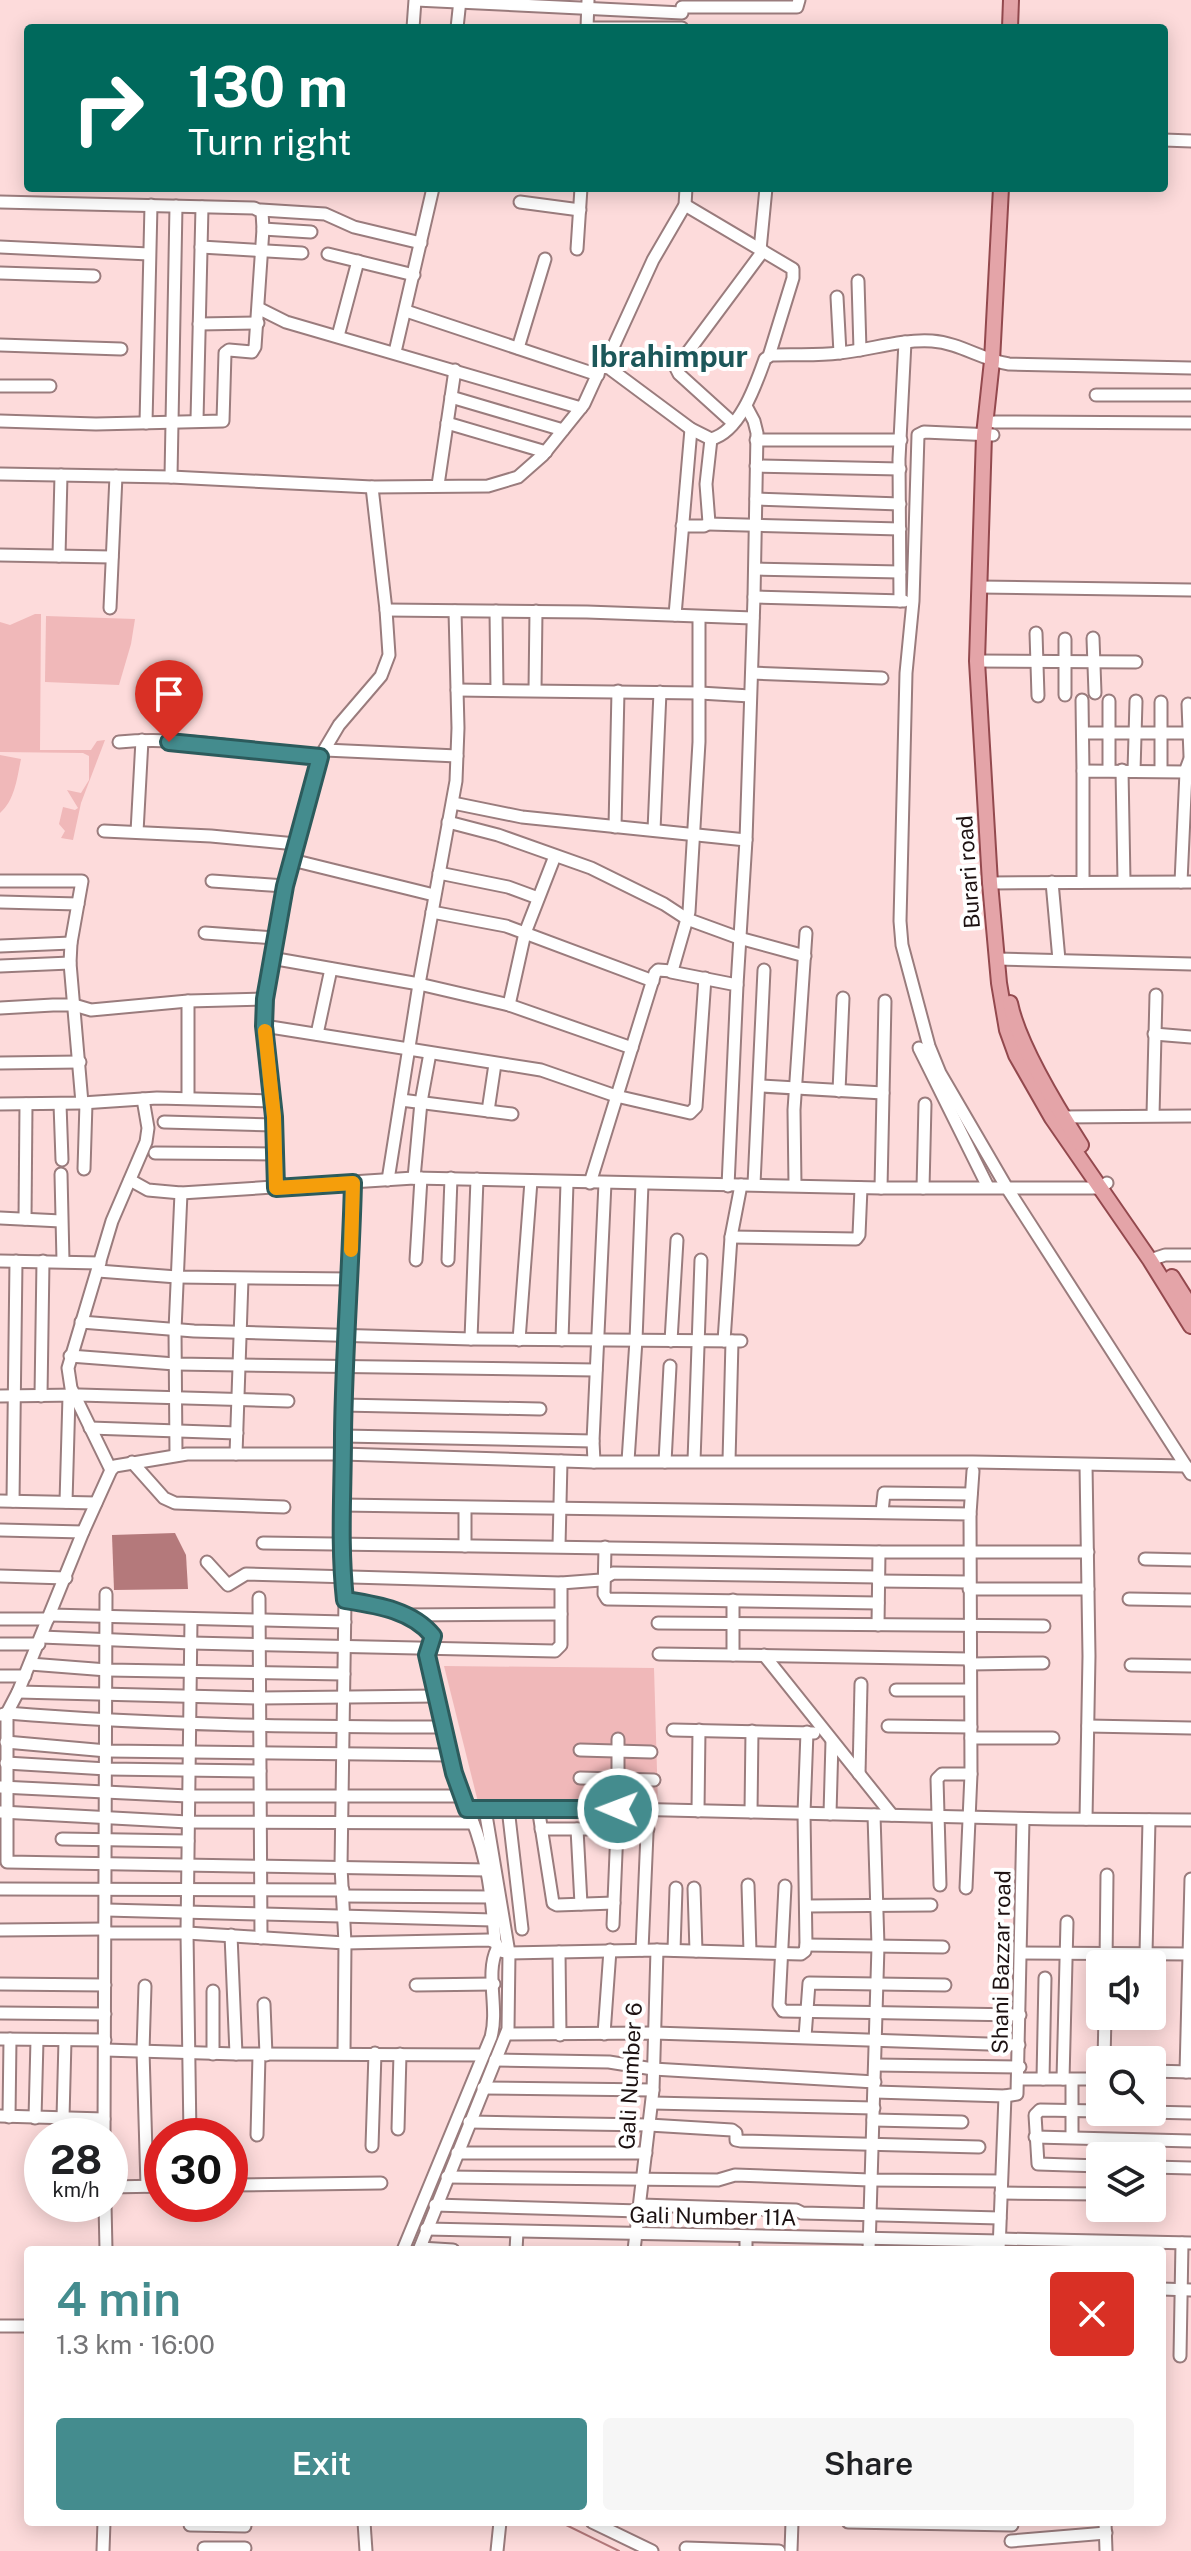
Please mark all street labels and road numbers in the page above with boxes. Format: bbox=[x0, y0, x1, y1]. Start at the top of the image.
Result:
street label: Burari road bbox=[951, 815, 985, 929]
street label: Shani Bazzar road bbox=[986, 1870, 1016, 2054]
street label: Gali Number 6 bbox=[613, 2002, 647, 2150]
street label: Gali Number 11A bbox=[629, 2202, 797, 2230]

